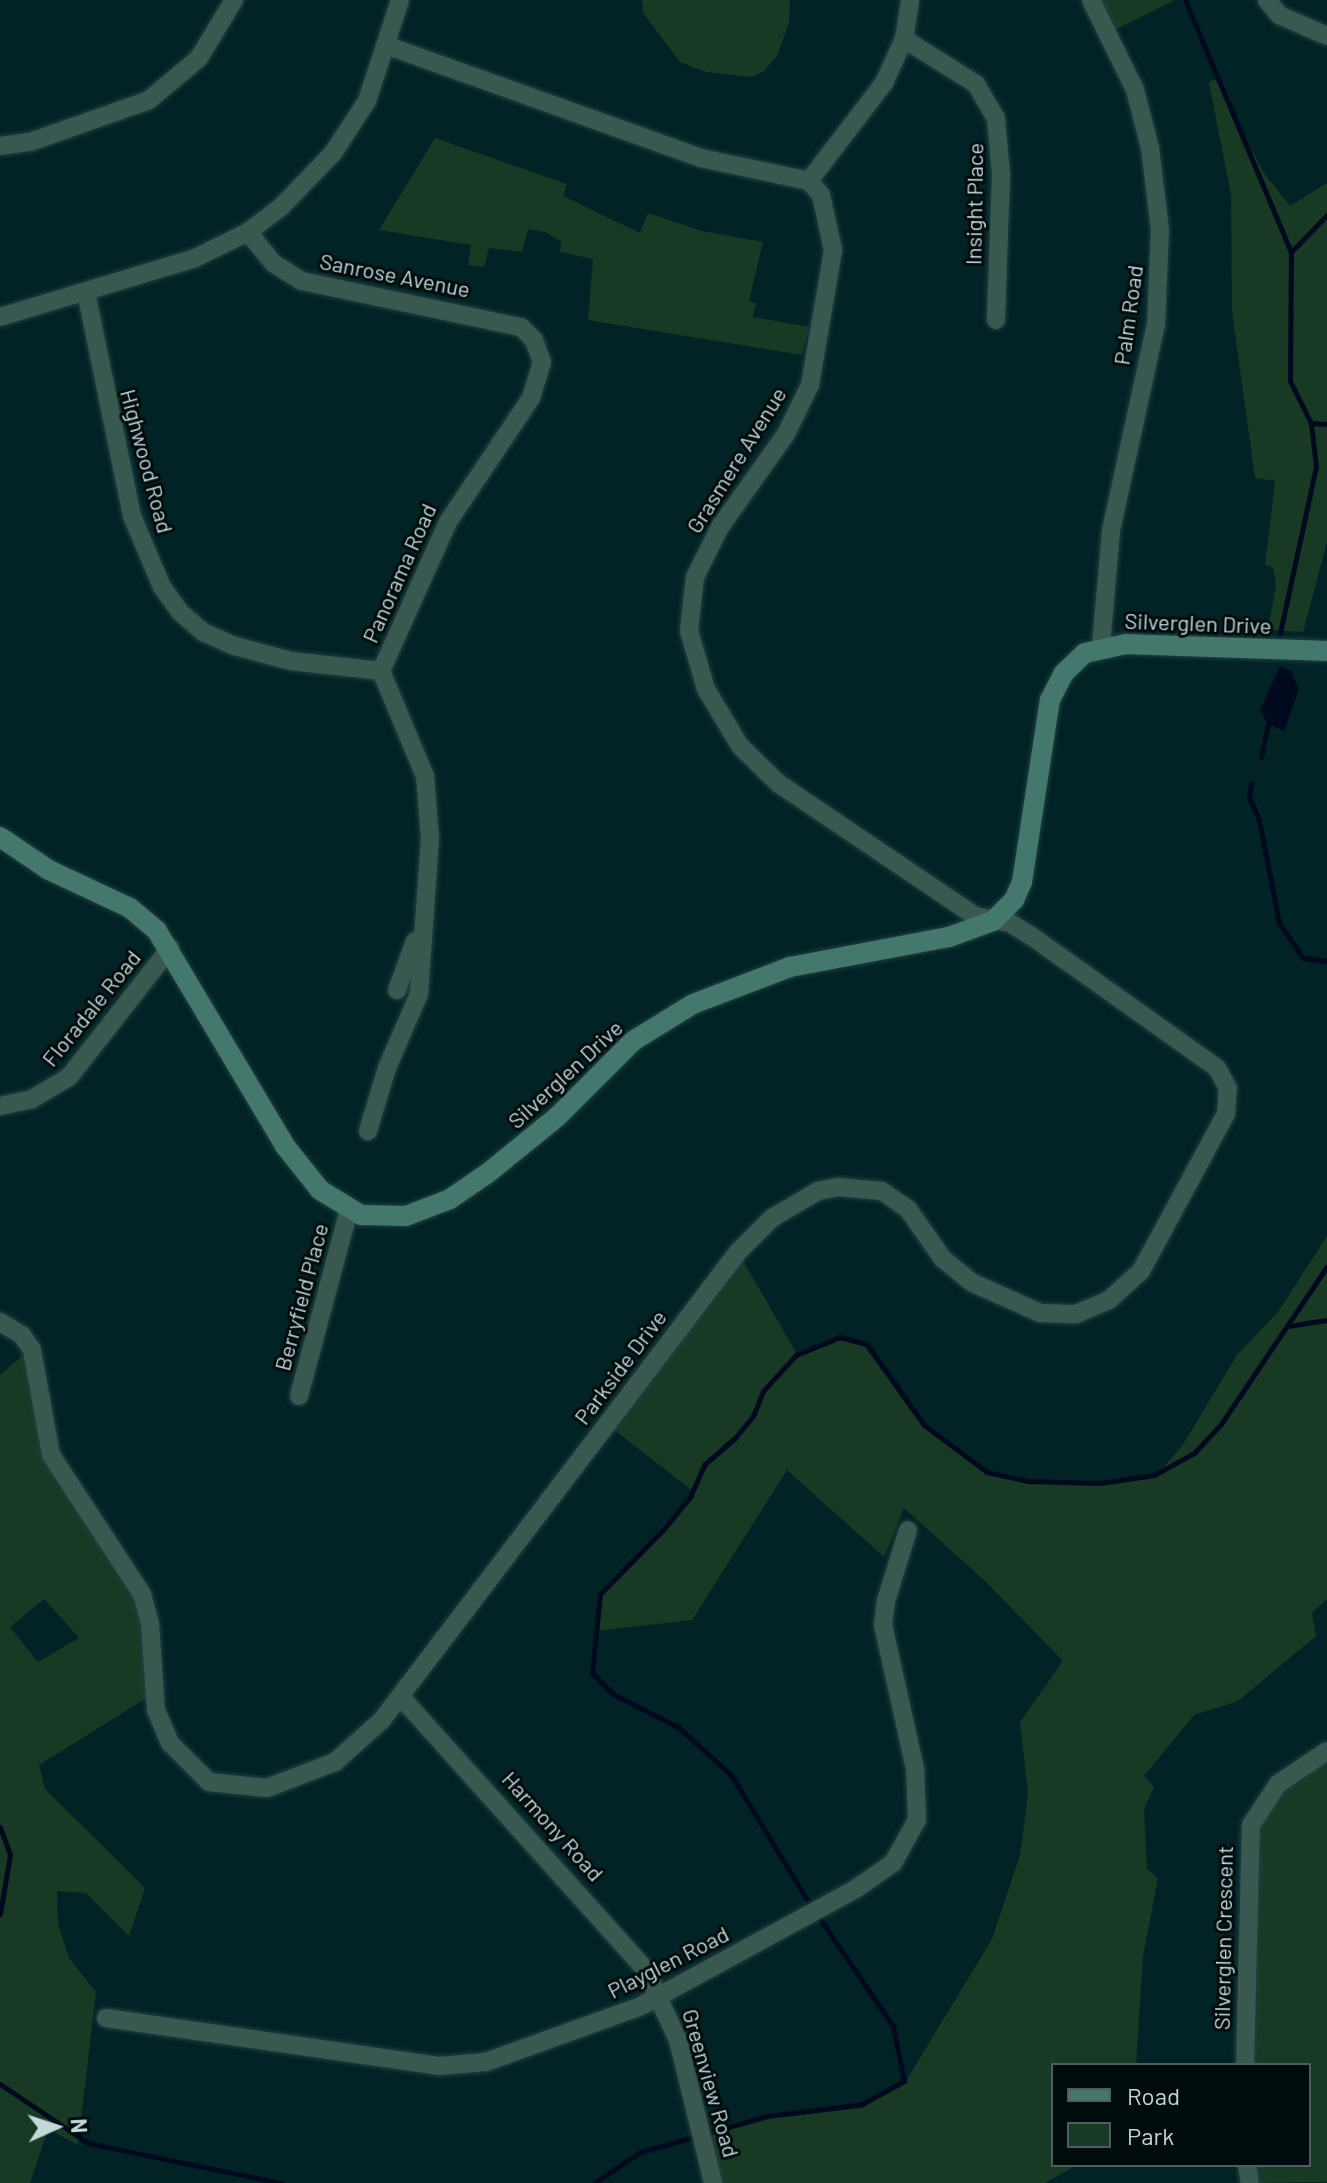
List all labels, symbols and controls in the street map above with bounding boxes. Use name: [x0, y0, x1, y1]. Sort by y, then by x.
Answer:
street label: Insight Place: [960, 143, 988, 265]
street label: Sanrose Avenue: [318, 248, 472, 302]
street label: Palm Road: [1108, 263, 1148, 367]
street label: Grasmere Avenue: [681, 382, 791, 538]
street label: Highwood Road: [115, 386, 179, 536]
street label: Panorama Road: [357, 499, 441, 647]
street label: Silverglen Drive: [1124, 607, 1272, 639]
street label: Floradale Road: [36, 945, 146, 1071]
street label: Silverglen Drive: [502, 1014, 628, 1134]
street label: Berryfield Place: [269, 1220, 333, 1374]
street label: Parkside Drive: [568, 1305, 672, 1429]
street label: Harmony Road: [497, 1766, 609, 1886]
street label: Silverglen Crescent: [1208, 1846, 1238, 2030]
street label: Playglen Road: [603, 1920, 733, 2004]
street label: Greenview Road: [677, 2006, 745, 2160]
legend: [1051, 2063, 1311, 2167]
text: Road: [1127, 2081, 1180, 2110]
north arrow: [16, 2087, 96, 2167]
text: N: [67, 2118, 93, 2134]
text: Park: [1127, 2121, 1174, 2150]

